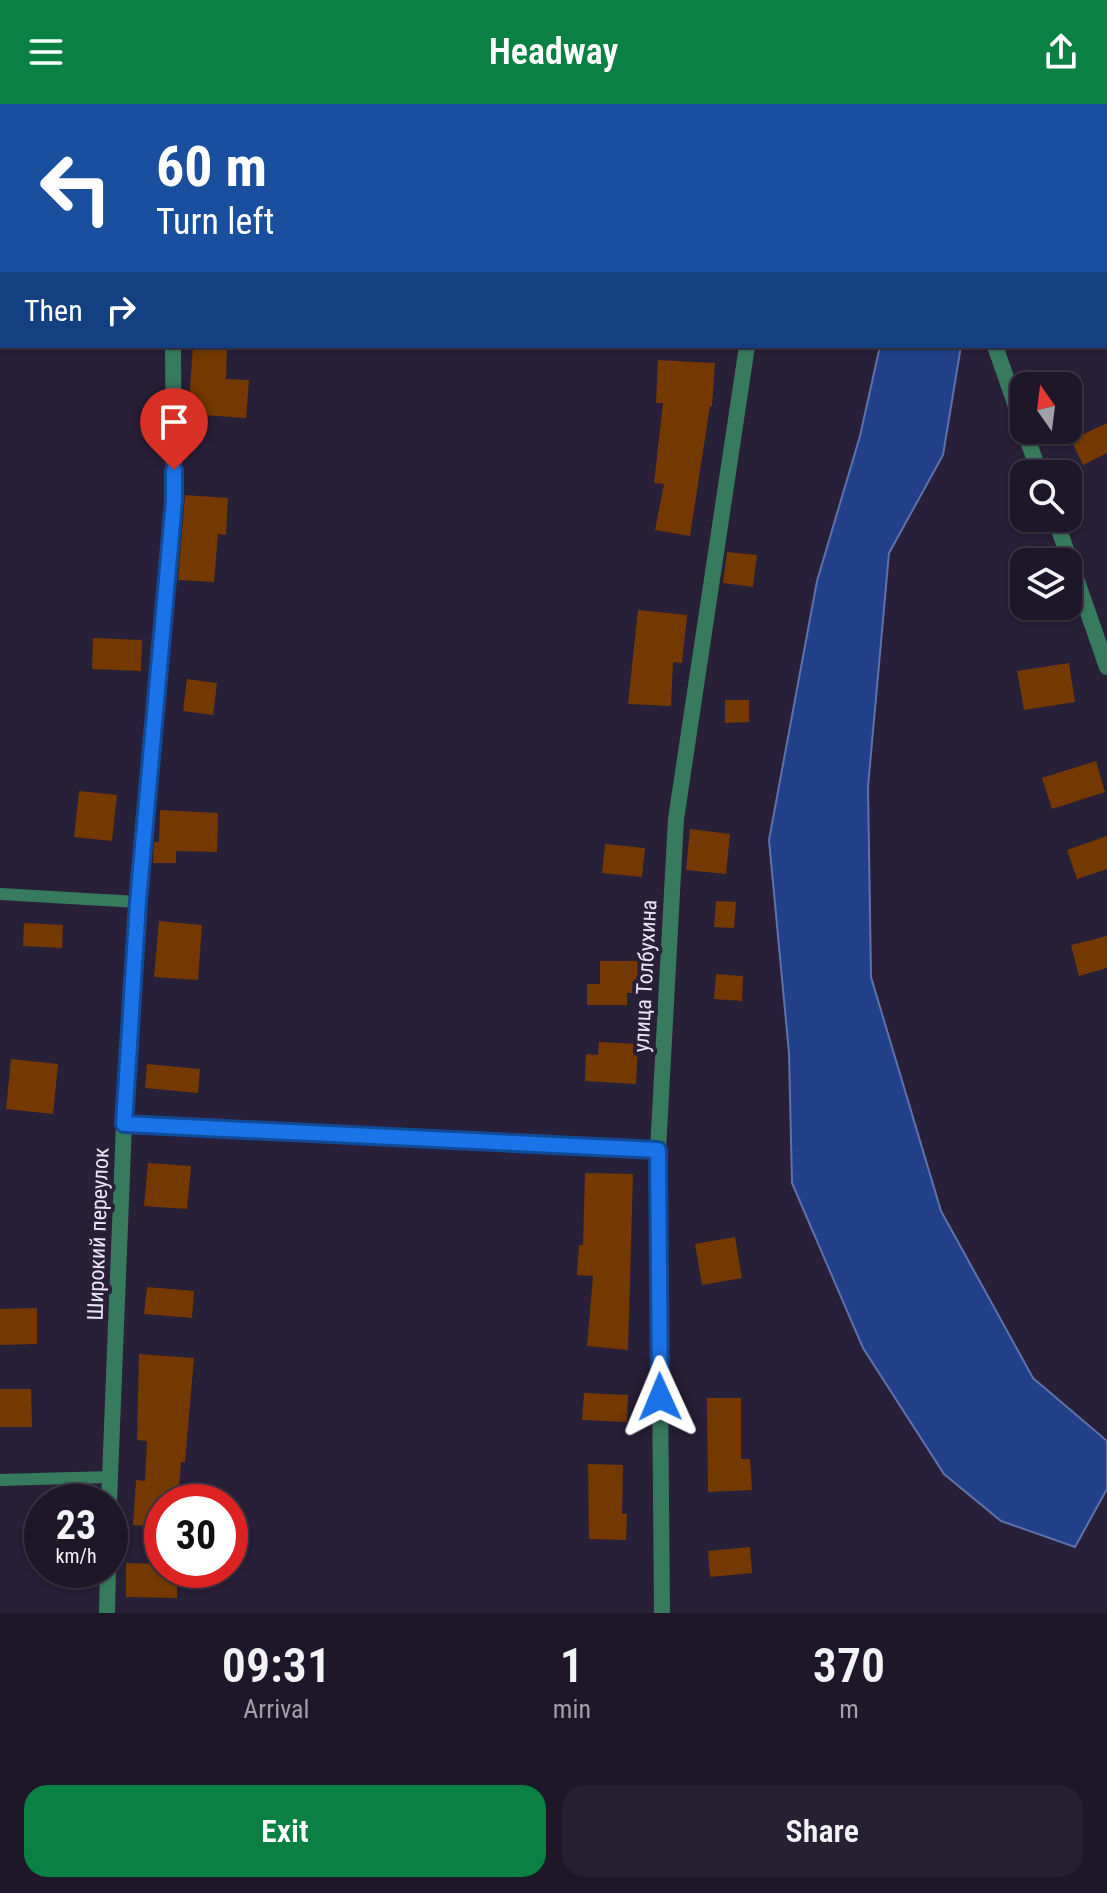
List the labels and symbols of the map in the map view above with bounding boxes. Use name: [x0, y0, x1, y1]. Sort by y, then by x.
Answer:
north arrow: [1010, 372, 1082, 444]
pin: [140, 388, 208, 470]
street label: улица Толбухина: [629, 899, 661, 1053]
street label: Широкий переулок: [82, 1147, 114, 1321]
position arrow: [618, 1355, 702, 1439]
speed limit sign: 30: [144, 1484, 248, 1588]

